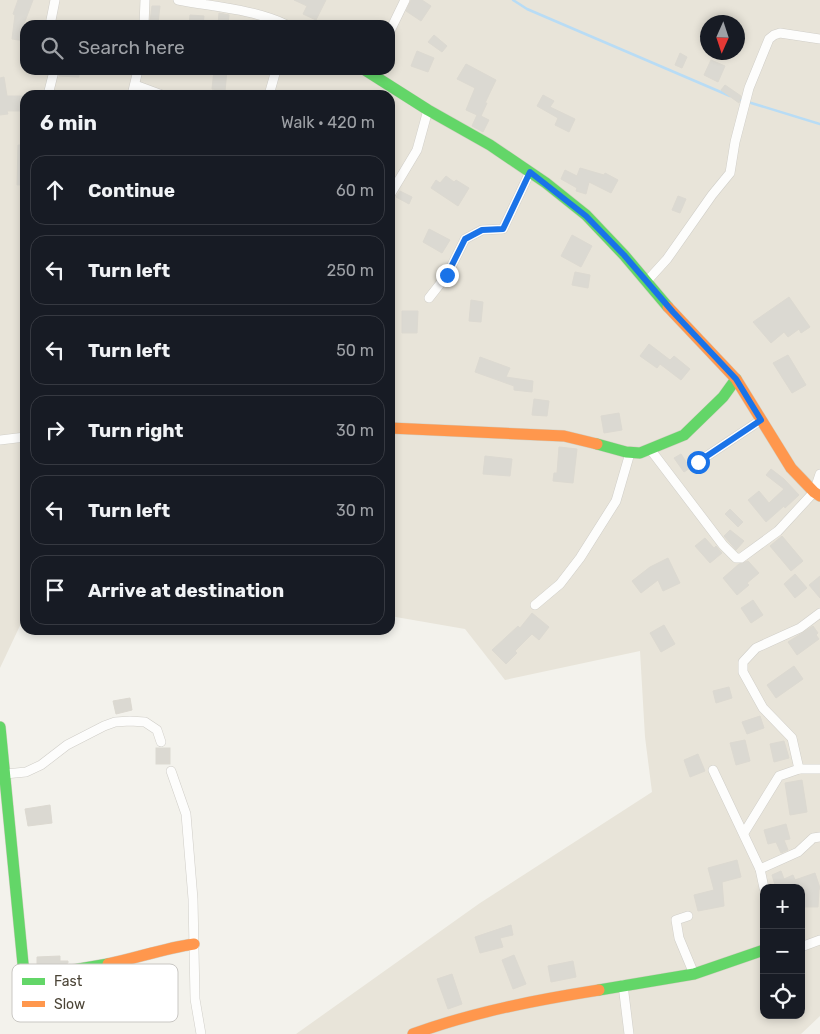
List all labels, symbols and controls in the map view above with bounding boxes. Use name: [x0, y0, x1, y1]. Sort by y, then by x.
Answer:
north arrow: [700, 15, 745, 60]
search box: [20, 20, 395, 75]
icon: search: [38, 34, 66, 62]
text: Search here: [78, 36, 185, 59]
text: 6 min: [40, 110, 97, 135]
text: Walk · 420 m: [281, 113, 375, 132]
icon: ahead: [41, 176, 69, 204]
text: Continue: [88, 179, 175, 202]
text: 60 m: [336, 181, 374, 200]
icon: left: [41, 256, 69, 284]
text: Turn left: [88, 259, 170, 282]
text: 250 m: [327, 261, 374, 280]
route end: [436, 264, 459, 287]
icon: left: [41, 336, 69, 364]
text: Turn left: [88, 339, 170, 362]
text: 50 m: [336, 341, 374, 360]
icon: right: [41, 416, 69, 444]
text: Turn right: [88, 419, 183, 442]
text: 30 m: [336, 421, 374, 440]
route start: [687, 451, 710, 474]
icon: left: [41, 496, 69, 524]
text: Turn left: [88, 499, 170, 522]
text: 30 m: [336, 501, 374, 520]
icon: arrive: [41, 576, 69, 604]
text: Arrive at destination: [88, 579, 284, 602]
map controls: [760, 884, 805, 1019]
button: +: [760, 884, 805, 929]
button: −: [760, 929, 805, 974]
legend: [12, 964, 178, 1022]
text: Fast: [54, 973, 83, 990]
button: locate: [760, 974, 805, 1019]
text: Slow: [54, 996, 85, 1013]

